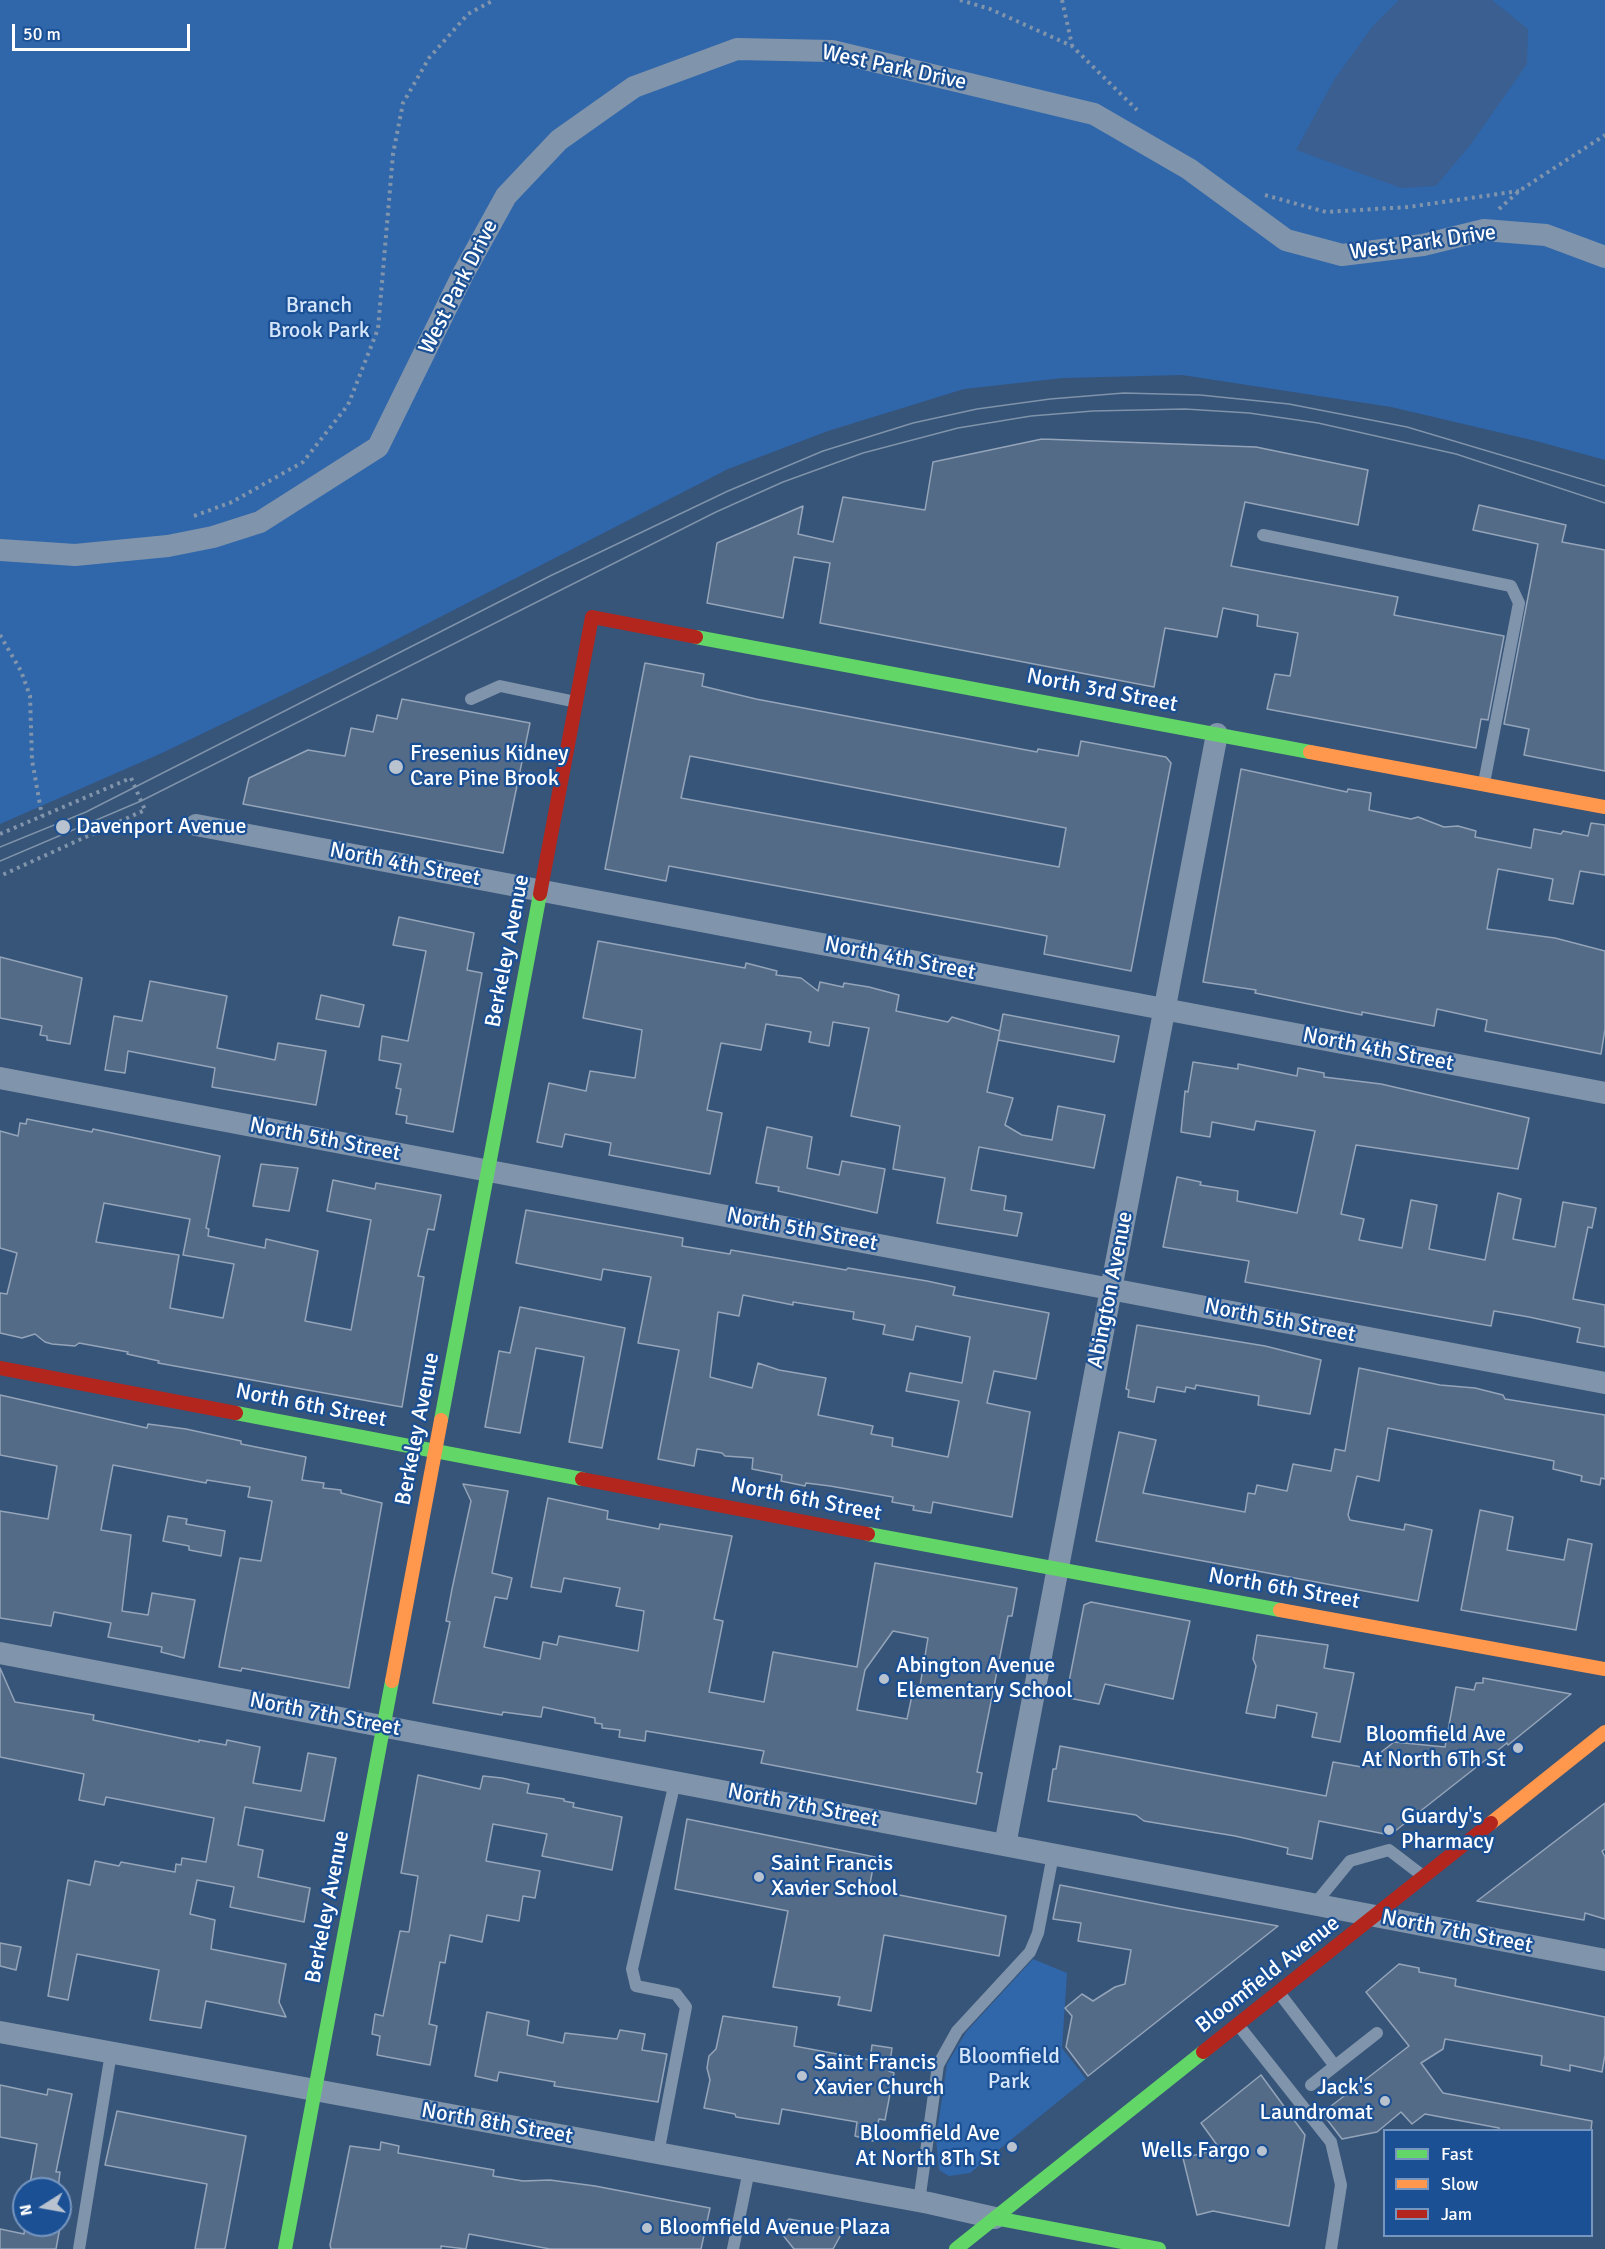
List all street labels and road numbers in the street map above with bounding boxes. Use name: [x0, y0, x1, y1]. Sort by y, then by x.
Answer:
street label: West Park Drive: [819, 40, 969, 96]
street label: West Park Drive: [414, 215, 504, 359]
street label: West Park Drive: [1348, 220, 1498, 266]
street label: North 3rd Street: [1024, 663, 1180, 719]
street label: North 4th Street: [327, 837, 483, 893]
street label: Berkeley Avenue: [480, 872, 536, 1030]
street label: North 4th Street: [822, 931, 978, 987]
street label: North 4th Street: [1300, 1022, 1456, 1078]
street label: North 5th Street: [247, 1112, 403, 1168]
street label: North 5th Street: [724, 1202, 880, 1258]
street label: Abington Avenue: [1083, 1209, 1139, 1371]
street label: North 5th Street: [1202, 1293, 1358, 1349]
street label: Berkeley Avenue: [390, 1350, 446, 1508]
street label: North 6th Street: [233, 1378, 389, 1434]
street label: North 6th Street: [728, 1472, 884, 1528]
street label: North 6th Street: [1206, 1563, 1362, 1615]
street label: North 7th Street: [247, 1687, 403, 1743]
street label: North 7th Street: [725, 1778, 881, 1834]
street label: Berkeley Avenue: [300, 1828, 356, 1986]
street label: North 7th Street: [1379, 1904, 1535, 1960]
street label: Bloomfield Avenue: [1191, 1911, 1345, 2039]
street label: North 8th Street: [419, 2098, 575, 2150]

